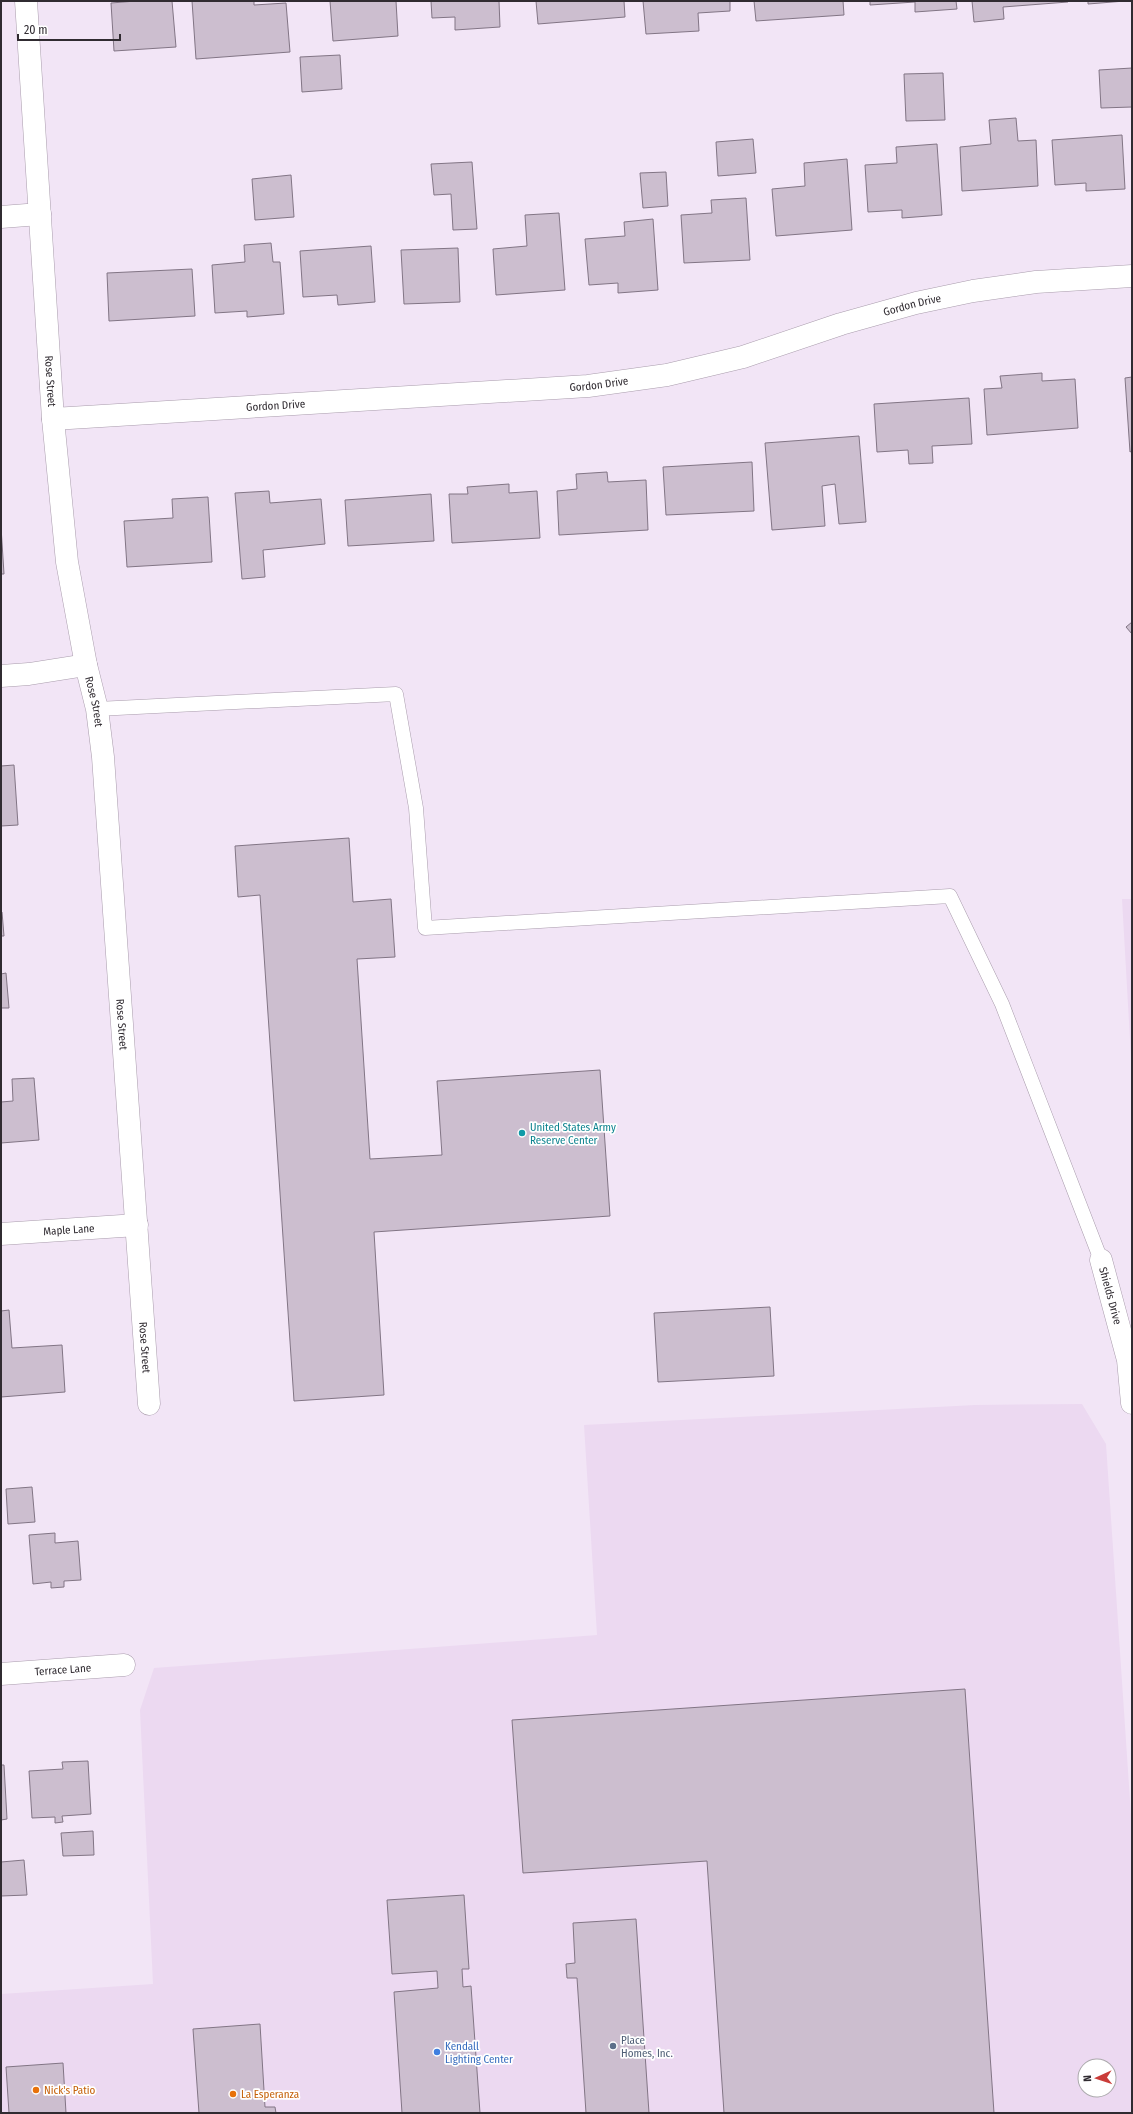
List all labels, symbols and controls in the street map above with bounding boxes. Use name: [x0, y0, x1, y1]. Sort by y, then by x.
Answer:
scale bar: [18, 16, 120, 42]
text: 20 m: [24, 23, 48, 37]
street label: Gordon Drive: [882, 292, 942, 319]
street label: Rose Street: [42, 355, 58, 408]
street label: Gordon Drive: [569, 374, 629, 394]
street label: Gordon Drive: [246, 397, 305, 414]
street label: Rose Street: [82, 675, 105, 728]
street label: Rose Street: [113, 998, 130, 1051]
place label: United States Army Reserve Center: [530, 1121, 616, 1147]
marker: United States Army Reserve Center: [517, 1128, 527, 1138]
street label: Maple Lane: [43, 1222, 95, 1238]
street label: Shields Drive: [1096, 1266, 1124, 1326]
street label: Rose Street: [136, 1321, 153, 1374]
street label: Terrace Lane: [34, 1661, 92, 1679]
place label: Place Homes, Inc.: [621, 2034, 673, 2060]
place label: Kendall Lighting Center: [445, 2040, 513, 2066]
marker: Place Homes, Inc.: [608, 2041, 618, 2051]
marker: Kendall Lighting Center: [432, 2047, 442, 2057]
north arrow: [1077, 2058, 1117, 2098]
text: N: [1081, 2075, 1094, 2082]
place label: Nick's Patio: [44, 2084, 96, 2097]
marker: Nick's Patio: [31, 2085, 41, 2095]
place label: La Esperanza: [241, 2088, 299, 2101]
marker: La Esperanza: [228, 2089, 238, 2099]

